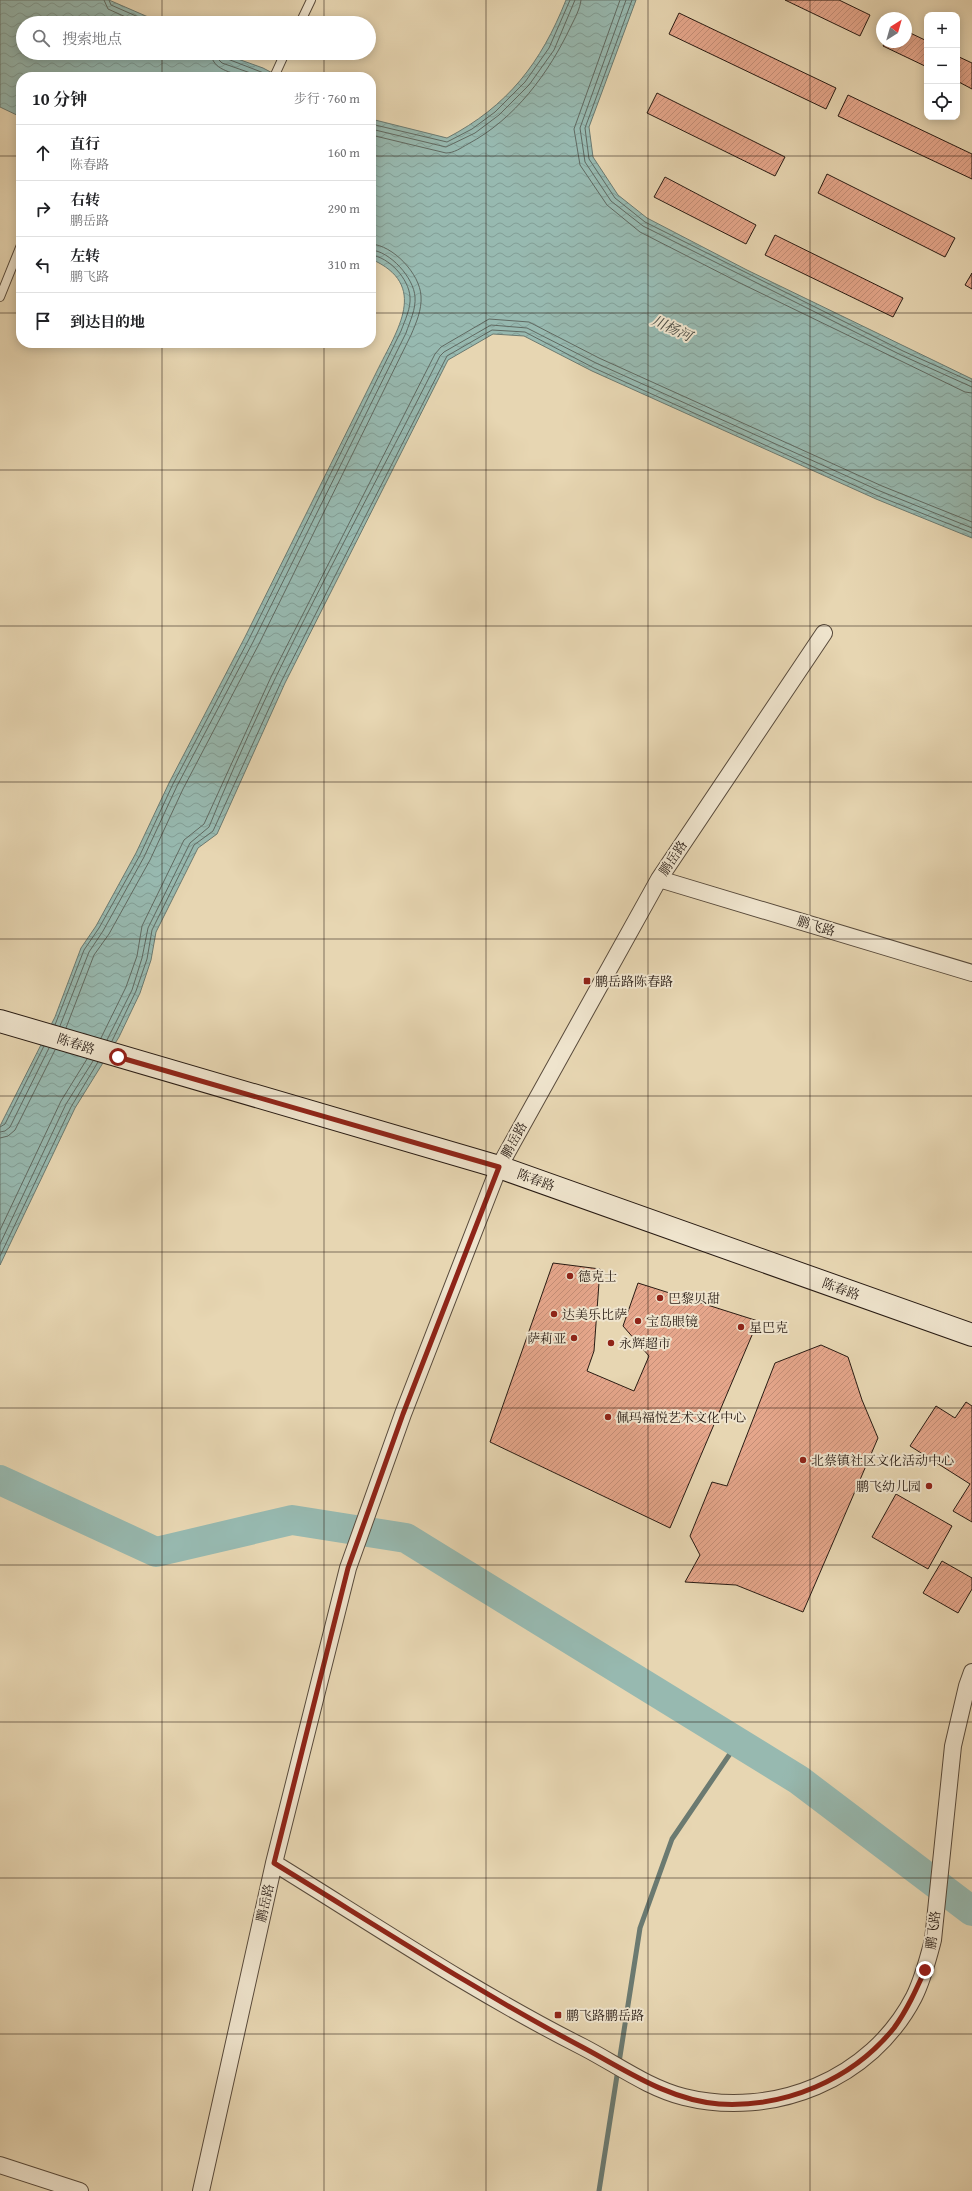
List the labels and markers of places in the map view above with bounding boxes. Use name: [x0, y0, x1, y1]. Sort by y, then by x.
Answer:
place label: 鹏岳路陈春路: [595, 972, 673, 991]
marker: 鹏岳路陈春路: [582, 976, 592, 986]
place label: 德克士: [578, 1267, 617, 1286]
marker: 德克士: [565, 1271, 575, 1281]
place label: 巴黎贝甜: [668, 1289, 720, 1308]
marker: 巴黎贝甜: [655, 1293, 665, 1303]
place label: 达美乐比萨: [562, 1305, 627, 1324]
marker: 达美乐比萨: [549, 1309, 559, 1319]
place label: 宝岛眼镜: [646, 1312, 698, 1331]
marker: 宝岛眼镜: [633, 1316, 643, 1326]
place label: 星巴克: [749, 1318, 788, 1337]
marker: 星巴克: [736, 1322, 746, 1332]
place label: 萨莉亚: [527, 1329, 566, 1348]
marker: 萨莉亚: [569, 1333, 579, 1343]
place label: 永辉超市: [619, 1334, 671, 1353]
marker: 永辉超市: [606, 1338, 616, 1348]
place label: 佩玛福悦艺术文化中心: [616, 1408, 746, 1427]
marker: 佩玛福悦艺术文化中心: [603, 1412, 613, 1422]
place label: 北蔡镇社区文化活动中心: [811, 1451, 954, 1470]
marker: 北蔡镇社区文化活动中心: [798, 1455, 808, 1465]
place label: 鹏飞幼儿园: [856, 1477, 921, 1496]
marker: 鹏飞幼儿园: [924, 1481, 934, 1491]
place label: 鹏飞路鹏岳路: [566, 2006, 644, 2025]
marker: 鹏飞路鹏岳路: [553, 2010, 563, 2020]

